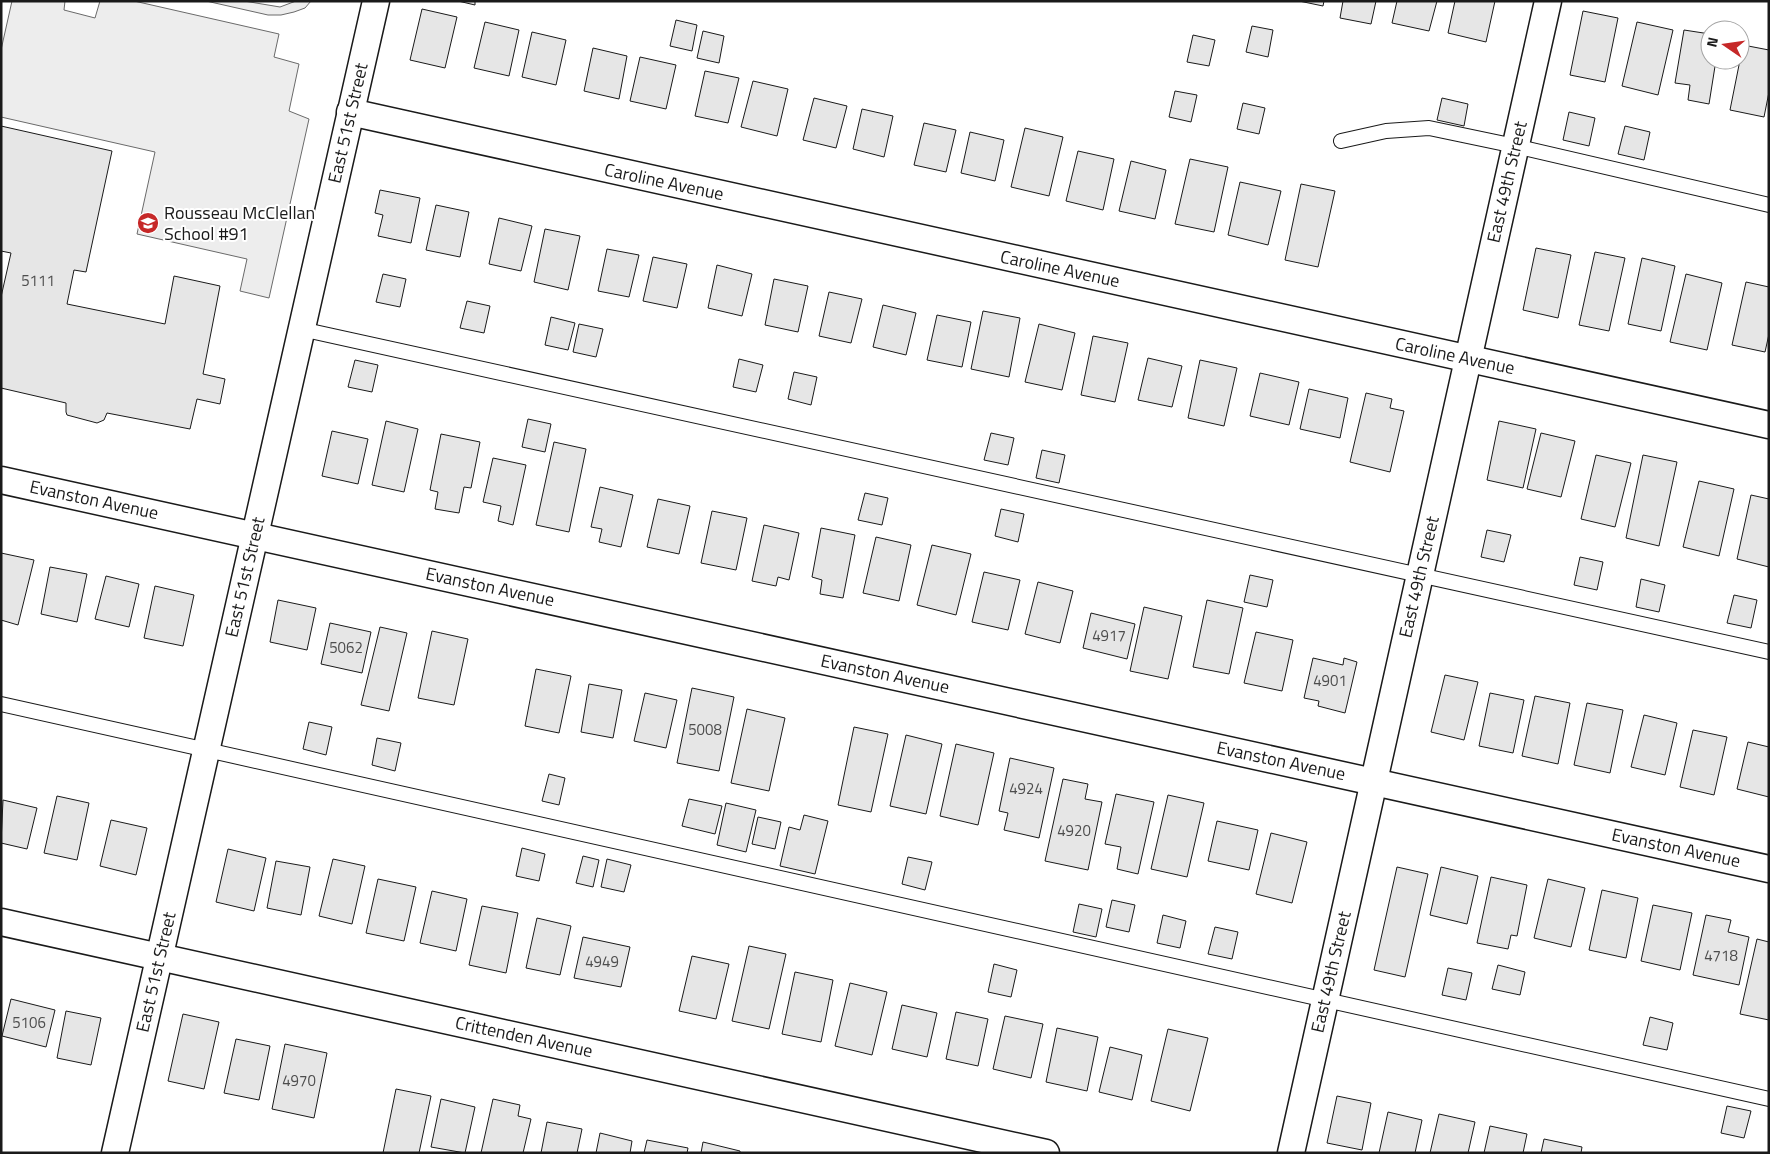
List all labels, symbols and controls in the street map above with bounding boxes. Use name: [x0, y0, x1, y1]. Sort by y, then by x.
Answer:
north arrow: [1700, 20, 1750, 70]
text: N: [1701, 35, 1723, 49]
street label: East 51st Street: [321, 59, 375, 186]
street label: East 49th Street: [1479, 118, 1534, 245]
street label: Caroline Avenue: [602, 156, 726, 207]
place label: Rousseau McClellan School #91: [164, 199, 315, 247]
school or university icon: Rousseau McClellan School #91: [136, 211, 160, 235]
street label: Caroline Avenue: [998, 243, 1122, 294]
house number: 5111: [21, 269, 55, 292]
street label: Caroline Avenue: [1393, 330, 1517, 381]
street label: Evanston Avenue: [27, 473, 161, 526]
street label: East 51st Street: [218, 513, 272, 640]
street label: East 49th Street: [1391, 513, 1446, 640]
street label: Evanston Avenue: [423, 560, 557, 613]
house number: 4917: [1092, 624, 1126, 647]
house number: 5062: [329, 636, 363, 659]
street label: Evanston Avenue: [818, 647, 952, 700]
house number: 4901: [1313, 669, 1347, 692]
house number: 5008: [688, 718, 722, 741]
street label: Evanston Avenue: [1214, 734, 1348, 787]
house number: 4924: [1009, 777, 1043, 800]
house number: 4920: [1057, 819, 1091, 842]
street label: Evanston Avenue: [1609, 821, 1743, 874]
street label: East 51st Street: [129, 908, 183, 1035]
street label: East 49th Street: [1303, 908, 1358, 1035]
house number: 4718: [1704, 944, 1738, 967]
house number: 4949: [585, 950, 619, 973]
street label: Crittenden Avenue: [453, 1009, 595, 1064]
house number: 5106: [12, 1011, 46, 1034]
house number: 4970: [282, 1069, 316, 1092]

